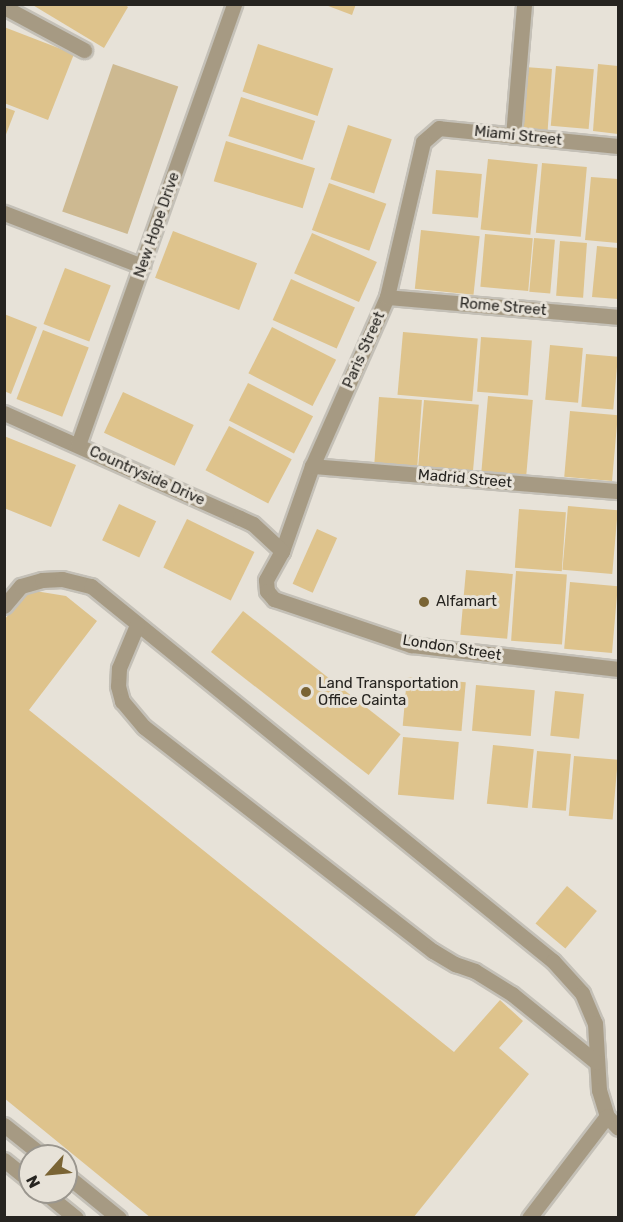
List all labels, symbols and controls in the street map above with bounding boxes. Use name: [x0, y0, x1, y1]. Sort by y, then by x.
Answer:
street label: Miami Street: [473, 122, 563, 150]
street label: New Hope Drive: [130, 170, 184, 280]
street label: Rome Street: [459, 294, 547, 320]
street label: Paris Street: [339, 309, 389, 391]
street label: Countryside Drive: [86, 442, 208, 510]
street label: Madrid Street: [417, 466, 513, 492]
place label: Alfamart: [436, 593, 497, 611]
marker: Alfamart: [417, 595, 431, 609]
street label: London Street: [401, 631, 503, 665]
place label: Land Transportation Office Cainta: [318, 674, 459, 709]
marker: Land Transportation Office Cainta: [299, 685, 313, 699]
north arrow: [18, 1144, 78, 1204]
text: N: [22, 1172, 44, 1191]

